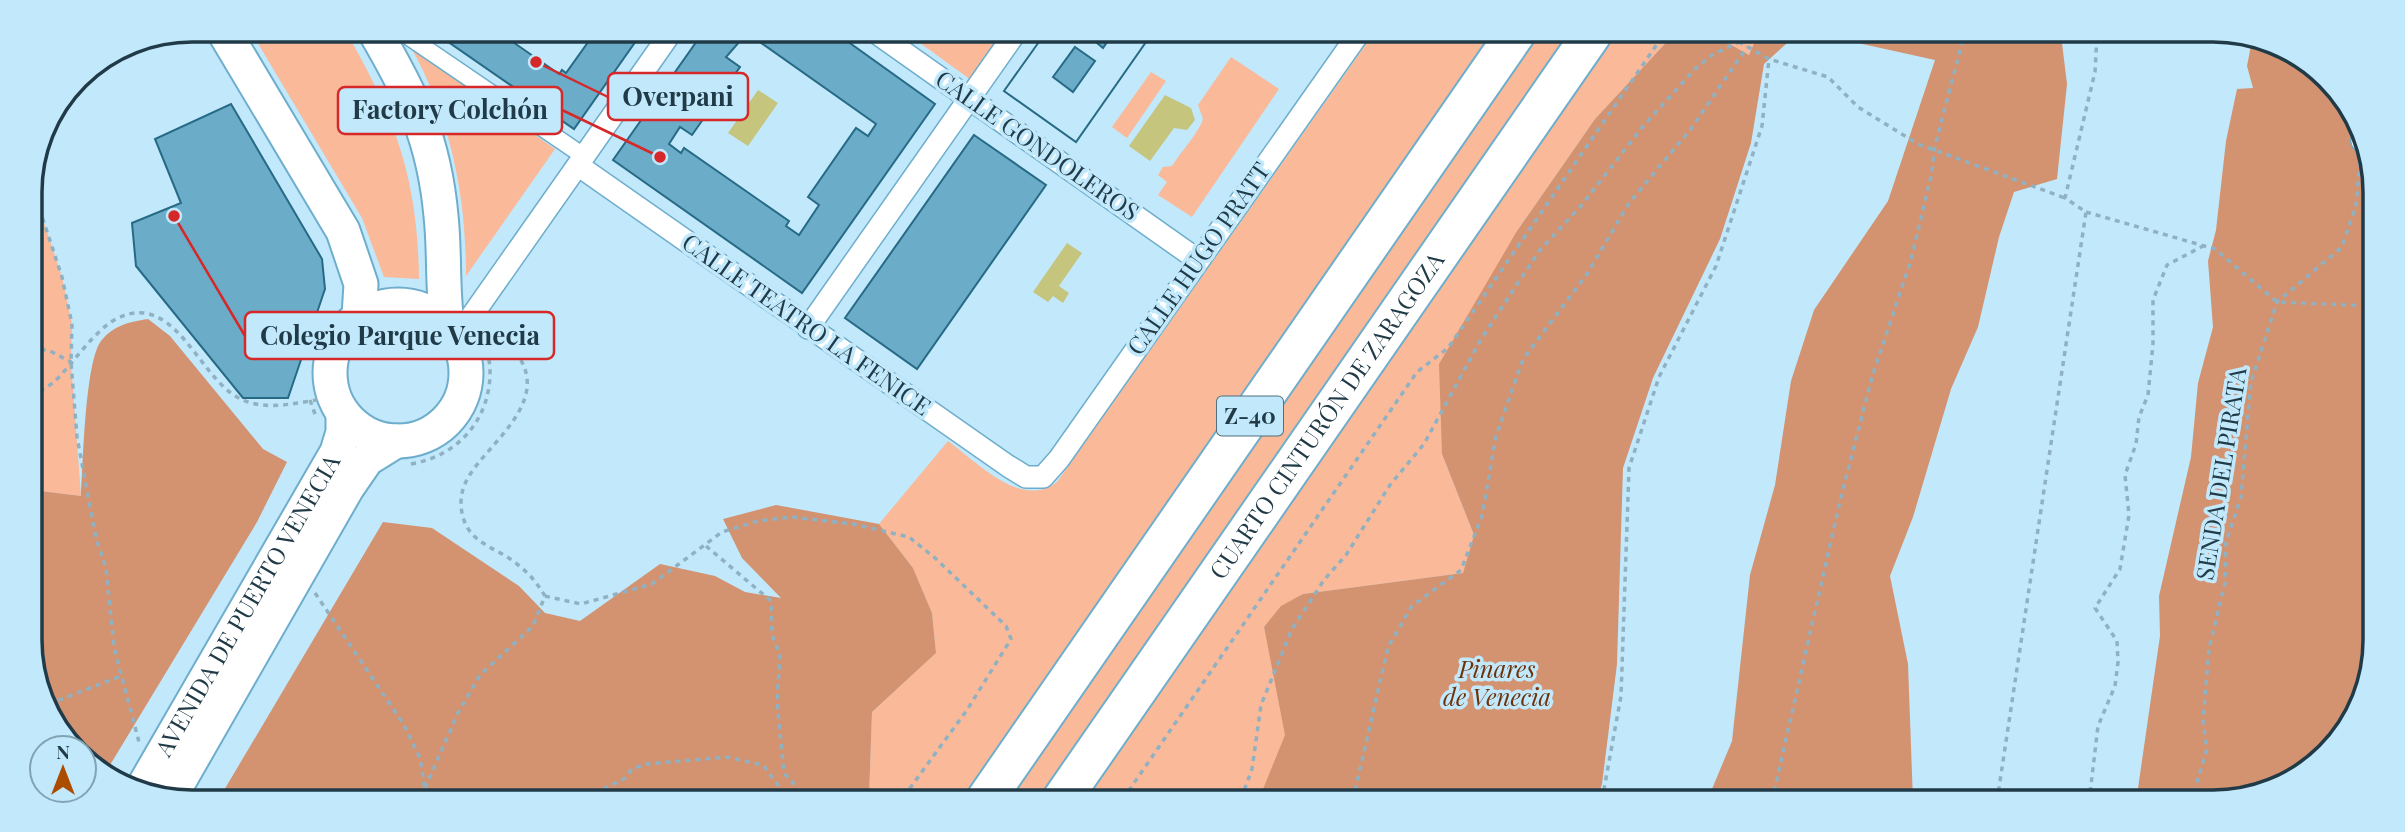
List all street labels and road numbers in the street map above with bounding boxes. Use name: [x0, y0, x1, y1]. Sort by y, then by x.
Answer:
street label: CALLE GONDOLEROS: [930, 62, 1146, 227]
street label: CALLE HUGO PRATT: [1119, 155, 1276, 361]
street label: CALLE TEATRO LA FENICE: [677, 225, 938, 422]
street label: CUARTO CINTURÓN DE ZARAGOZA: [1201, 244, 1451, 585]
street label: SENDA DEL PIRATA: [2187, 364, 2253, 582]
road number: Z-40: [1217, 396, 1283, 436]
street label: AVENIDA DE PUERTO VENECIA: [146, 447, 347, 762]

